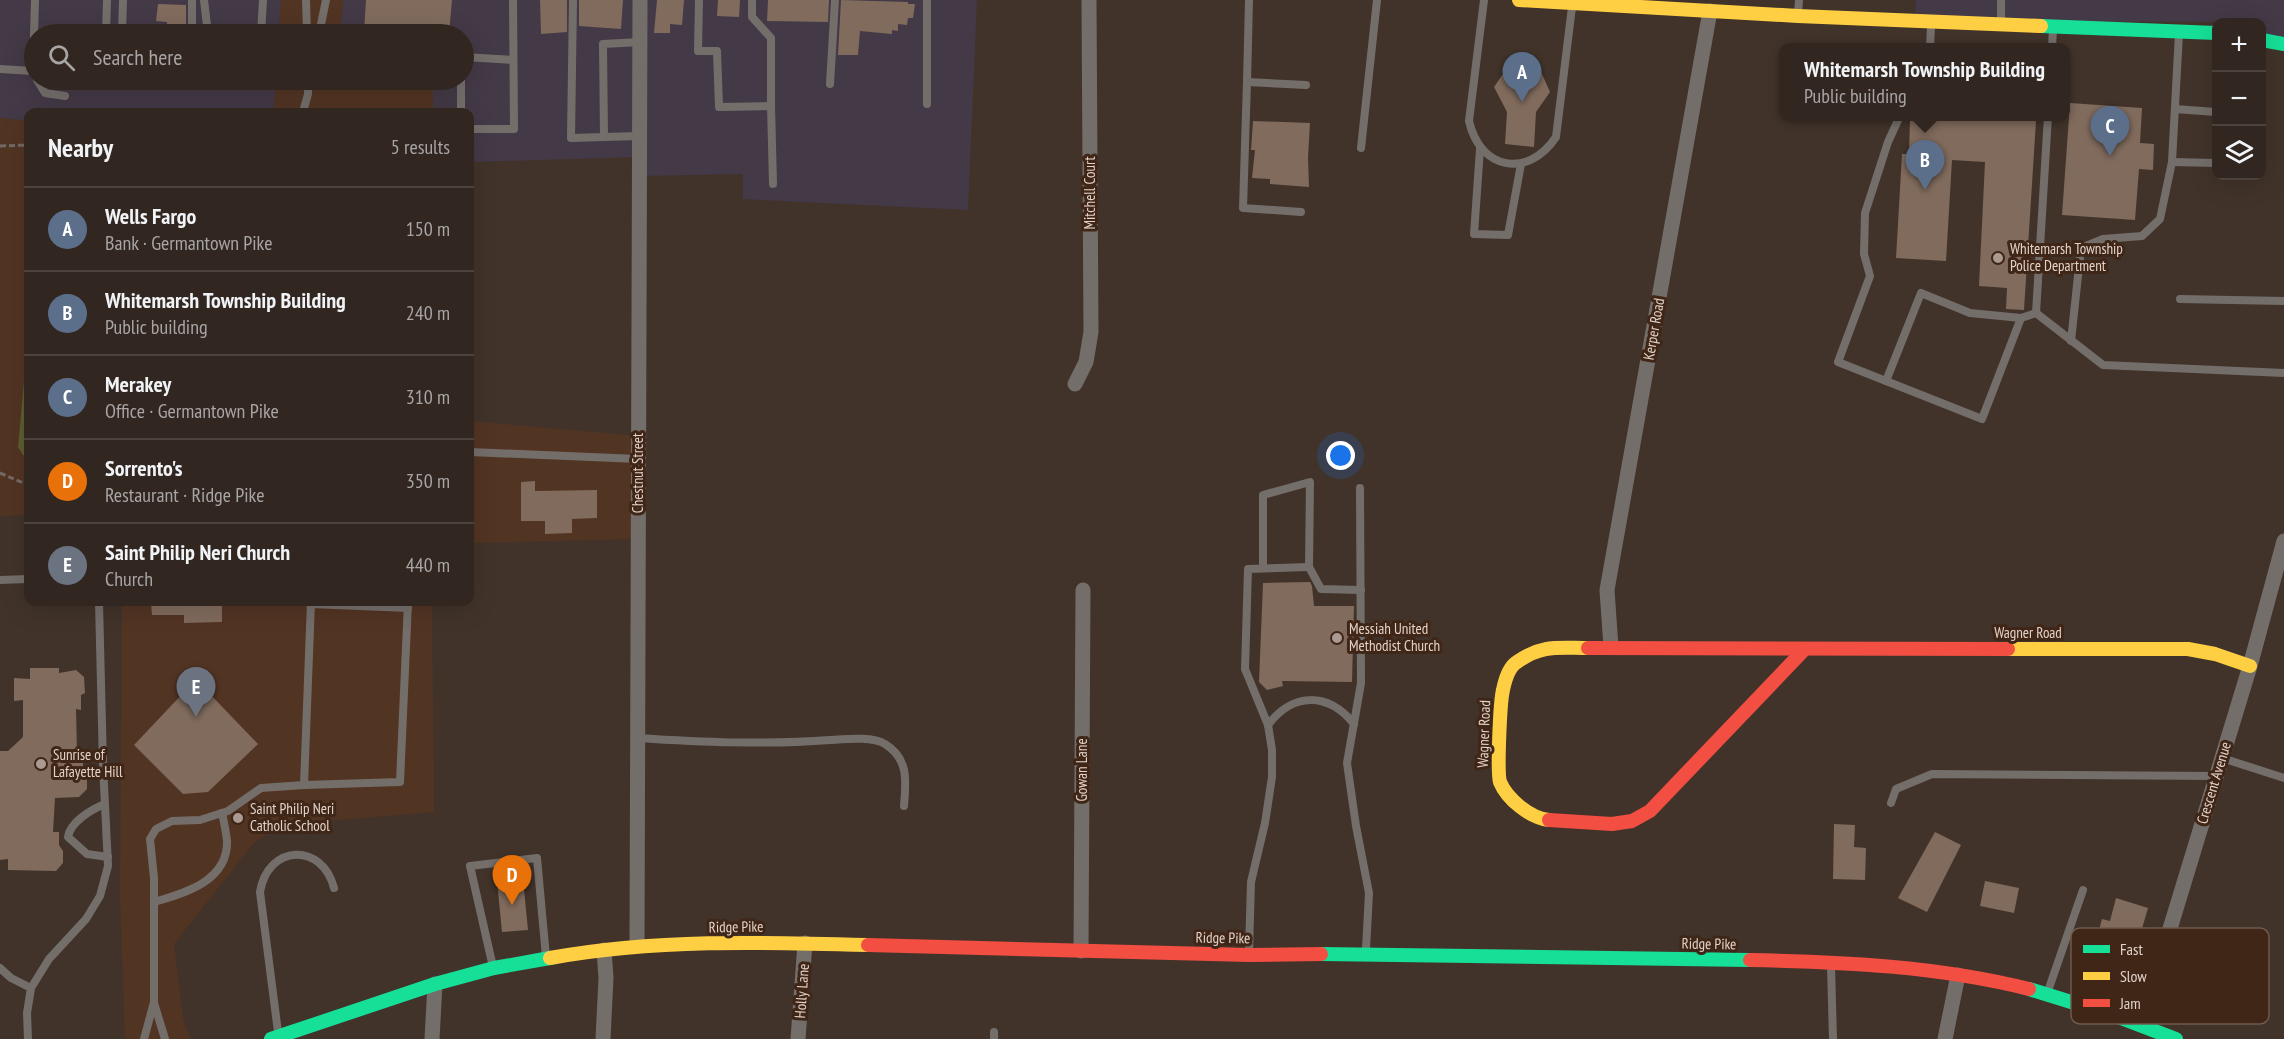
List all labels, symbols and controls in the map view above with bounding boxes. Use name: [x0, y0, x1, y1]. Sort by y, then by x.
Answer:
map controls: [2212, 18, 2266, 180]
button: +: [2212, 18, 2266, 72]
search box: [24, 24, 474, 90]
icon: search: [45, 41, 78, 74]
text: Search here: [93, 43, 182, 71]
popup: [1779, 43, 2070, 121]
pin: A: [1502, 52, 1541, 102]
text: Whitemarsh Township Building: [1804, 55, 2045, 83]
button: −: [2212, 72, 2266, 126]
text: Public building: [1804, 83, 1907, 109]
pin: C: [2090, 106, 2130, 156]
button: layers: [2212, 126, 2266, 180]
text: Nearby: [48, 131, 113, 164]
text: 5 results: [391, 134, 450, 160]
pin: B: [1906, 140, 1944, 190]
street label: Mitchell Court: [1080, 156, 1099, 230]
text: Wells Fargo: [105, 202, 196, 230]
text: A: [62, 216, 73, 242]
text: 150 m: [406, 216, 450, 242]
text: Bank · Germantown Pike: [105, 230, 272, 256]
place label: Whitemarsh Township Police Department: [2010, 239, 2123, 275]
marker: Whitemarsh Township Police Department: [1991, 251, 2005, 265]
text: Whitemarsh Township Building: [105, 286, 346, 314]
street label: Kerper Road: [1639, 296, 1668, 361]
text: B: [63, 300, 72, 326]
text: 240 m: [406, 300, 450, 326]
text: Public building: [105, 314, 208, 340]
text: Merakey: [105, 370, 171, 398]
text: C: [63, 384, 72, 410]
text: 310 m: [406, 384, 450, 410]
text: Office · Germantown Pike: [105, 398, 279, 424]
street label: Chestnut Street: [628, 433, 647, 513]
your location: [1326, 441, 1355, 470]
text: Sorrento's: [105, 454, 183, 482]
text: D: [62, 468, 73, 494]
text: 350 m: [406, 468, 450, 494]
text: Restaurant · Ridge Pike: [105, 482, 264, 508]
text: Saint Philip Neri Church: [105, 538, 290, 566]
text: E: [63, 552, 72, 578]
text: 440 m: [406, 552, 450, 578]
text: Church: [105, 566, 153, 592]
place label: Messiah United Methodist Church: [1349, 619, 1440, 655]
street label: Wagner Road: [1994, 623, 2062, 642]
marker: Messiah United Methodist Church: [1330, 631, 1344, 645]
pin: E: [176, 668, 216, 717]
street label: Wagner Road: [1473, 700, 1494, 768]
street label: Gowan Lane: [1072, 738, 1091, 802]
street label: Crescent Avenue: [2192, 740, 2235, 826]
place label: Sunrise of Lafayette Hill: [53, 745, 123, 781]
marker: Sunrise of Lafayette Hill: [34, 757, 48, 771]
place label: Saint Philip Neri Catholic School: [250, 799, 334, 835]
marker: Saint Philip Neri Catholic School: [231, 811, 245, 825]
pin: D: [492, 856, 532, 905]
street label: Ridge Pike: [708, 917, 764, 936]
street label: Ridge Pike: [1195, 928, 1251, 947]
legend: [2071, 928, 2269, 1024]
street label: Ridge Pike: [1681, 934, 1737, 953]
text: Fast: [2120, 939, 2143, 959]
street label: Holly Lane: [790, 963, 813, 1019]
text: Slow: [2120, 966, 2147, 986]
text: Jam: [2119, 993, 2141, 1013]

